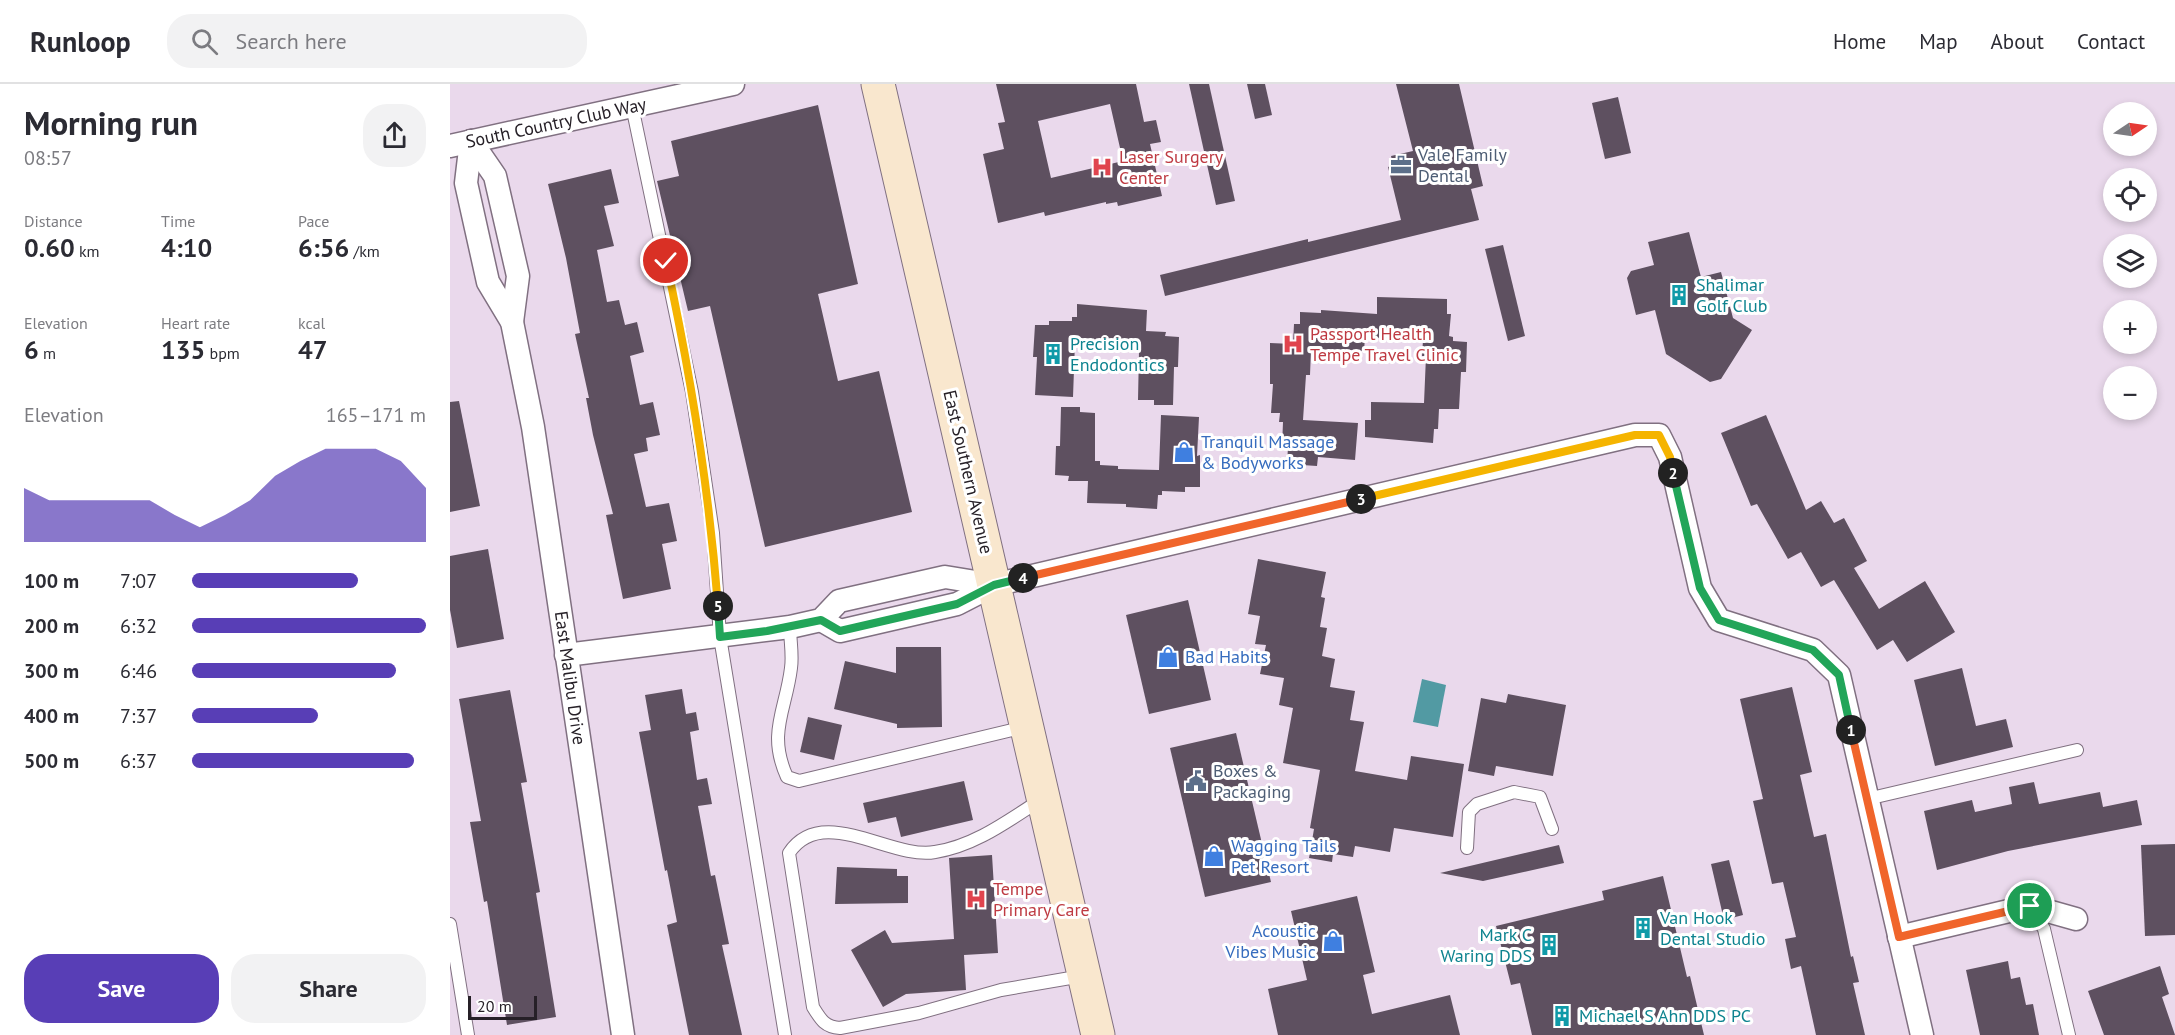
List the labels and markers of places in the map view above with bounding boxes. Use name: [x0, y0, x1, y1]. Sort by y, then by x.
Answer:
place label: Vale Family Dental: [1417, 143, 1507, 187]
place label: Laser Surgery Center: [1119, 145, 1224, 189]
office icon: Vale Family Dental: [1389, 153, 1413, 177]
hospital icon: Laser Surgery Center: [1090, 155, 1114, 179]
pin: [640, 235, 691, 286]
place label: Shalimar Golf Club: [1696, 273, 1767, 317]
building icon: Shalimar Golf Club: [1667, 283, 1691, 307]
place label: Passport Health Tempe Travel Clinic: [1310, 322, 1459, 366]
place label: Precision Endodontics: [1070, 332, 1165, 376]
hospital icon: Passport Health Tempe Travel Clinic: [1281, 332, 1305, 356]
building icon: Precision Endodontics: [1041, 342, 1065, 366]
place label: Tranquil Massage & Bodyworks: [1201, 430, 1334, 474]
shop icon: Tranquil Massage & Bodyworks: [1172, 440, 1196, 464]
pin: 2: [1658, 458, 1688, 488]
pin: 3: [1346, 484, 1376, 514]
pin: 4: [1008, 563, 1038, 593]
pin: 5: [703, 591, 733, 621]
shop icon: Bad Habits: [1156, 645, 1180, 669]
place label: Bad Habits: [1185, 645, 1268, 668]
pin: 1: [1836, 715, 1866, 745]
place label: Boxes & Packaging: [1213, 759, 1291, 803]
public building icon: Boxes & Packaging: [1184, 769, 1208, 793]
place label: Wagging Tails Pet Resort: [1231, 834, 1337, 878]
shop icon: Wagging Tails Pet Resort: [1202, 844, 1226, 868]
place label: Tempe Primary Care: [993, 877, 1090, 921]
pin: [2004, 880, 2055, 931]
hospital icon: Tempe Primary Care: [964, 887, 988, 911]
place label: Van Hook Dental Studio: [1659, 906, 1765, 950]
building icon: Van Hook Dental Studio: [1631, 916, 1655, 940]
place label: Acoustic Vibes Music: [1224, 919, 1316, 963]
place label: Mark C Waring DDS: [1441, 923, 1532, 967]
shop icon: Acoustic Vibes Music: [1321, 929, 1345, 953]
building icon: Mark C Waring DDS: [1537, 933, 1561, 957]
building icon: Michael S Ahn DDS PC: [1550, 1004, 1574, 1028]
place label: Michael S Ahn DDS PC: [1579, 1004, 1751, 1027]

